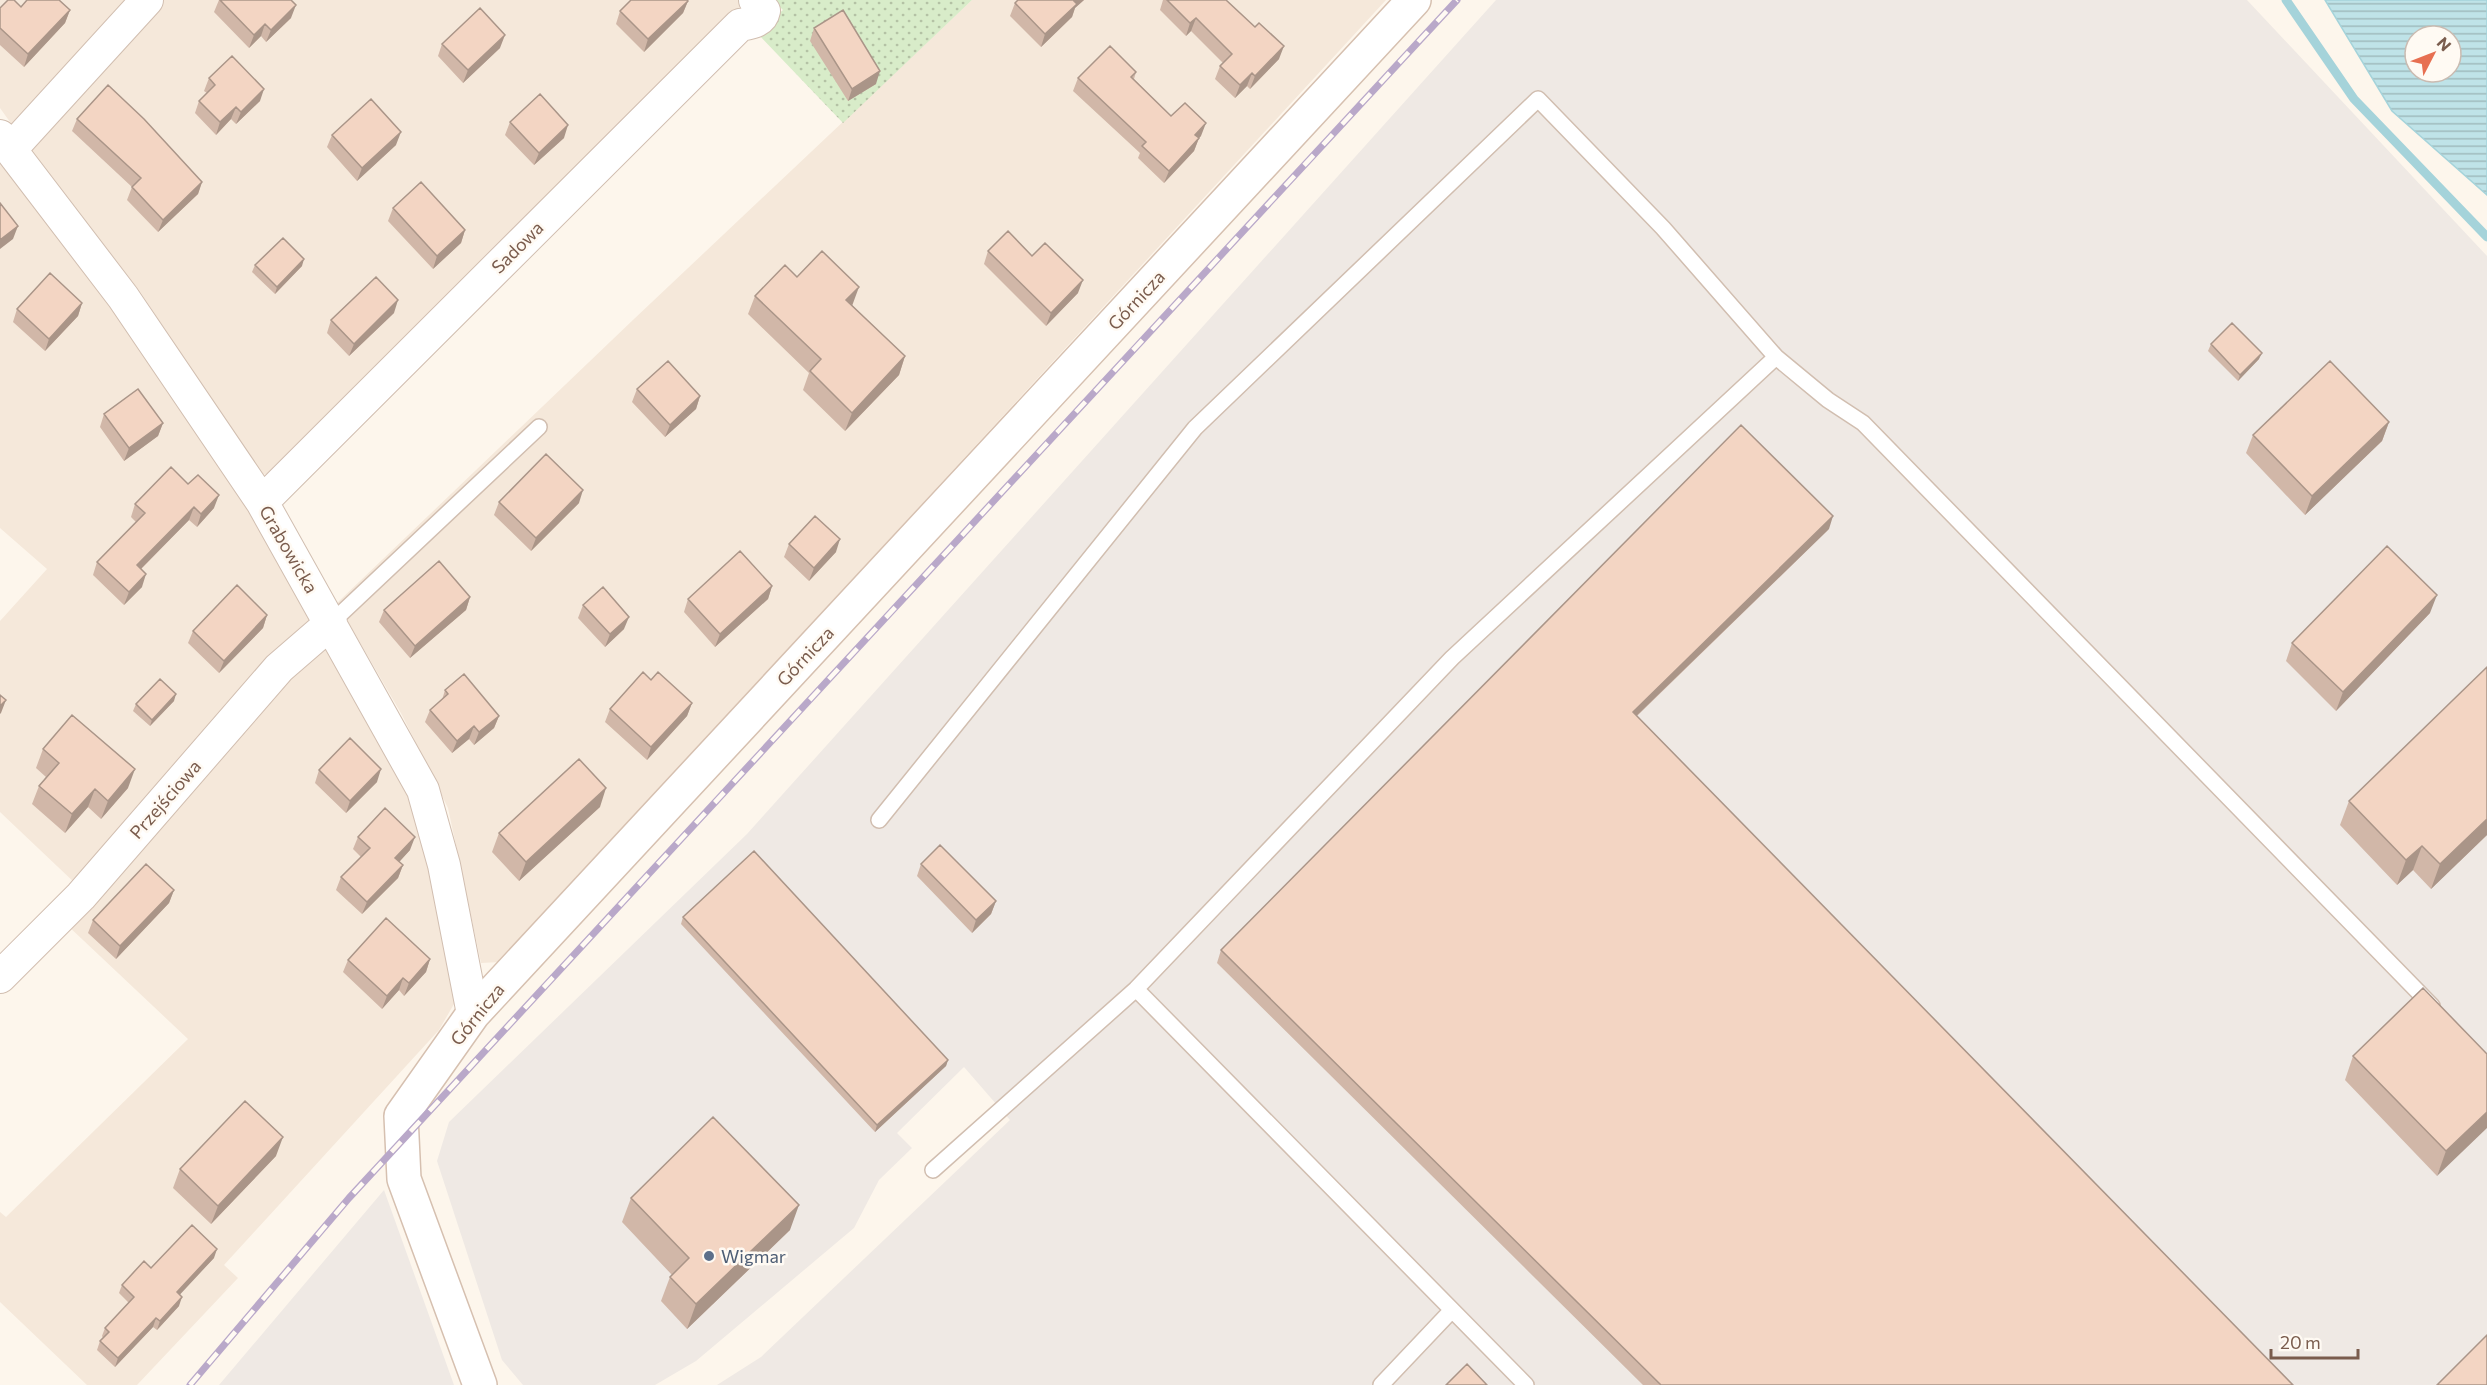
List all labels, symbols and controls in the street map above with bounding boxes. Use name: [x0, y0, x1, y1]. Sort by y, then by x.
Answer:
north arrow: [2403, 24, 2463, 84]
text: N: [2433, 33, 2456, 54]
street label: Sadowa: [486, 216, 548, 278]
street label: Górnicza: [1103, 266, 1169, 334]
street label: Grabowicka: [255, 501, 323, 597]
street label: Górnicza: [772, 622, 838, 690]
street label: Przejściowa: [125, 755, 205, 843]
street label: Górnicza: [445, 979, 509, 1049]
place label: Wigmar: [721, 1245, 786, 1267]
marker: Wigmar: [702, 1249, 716, 1263]
scale bar: [2271, 1322, 2358, 1360]
text: 20 m: [2280, 1331, 2321, 1353]

